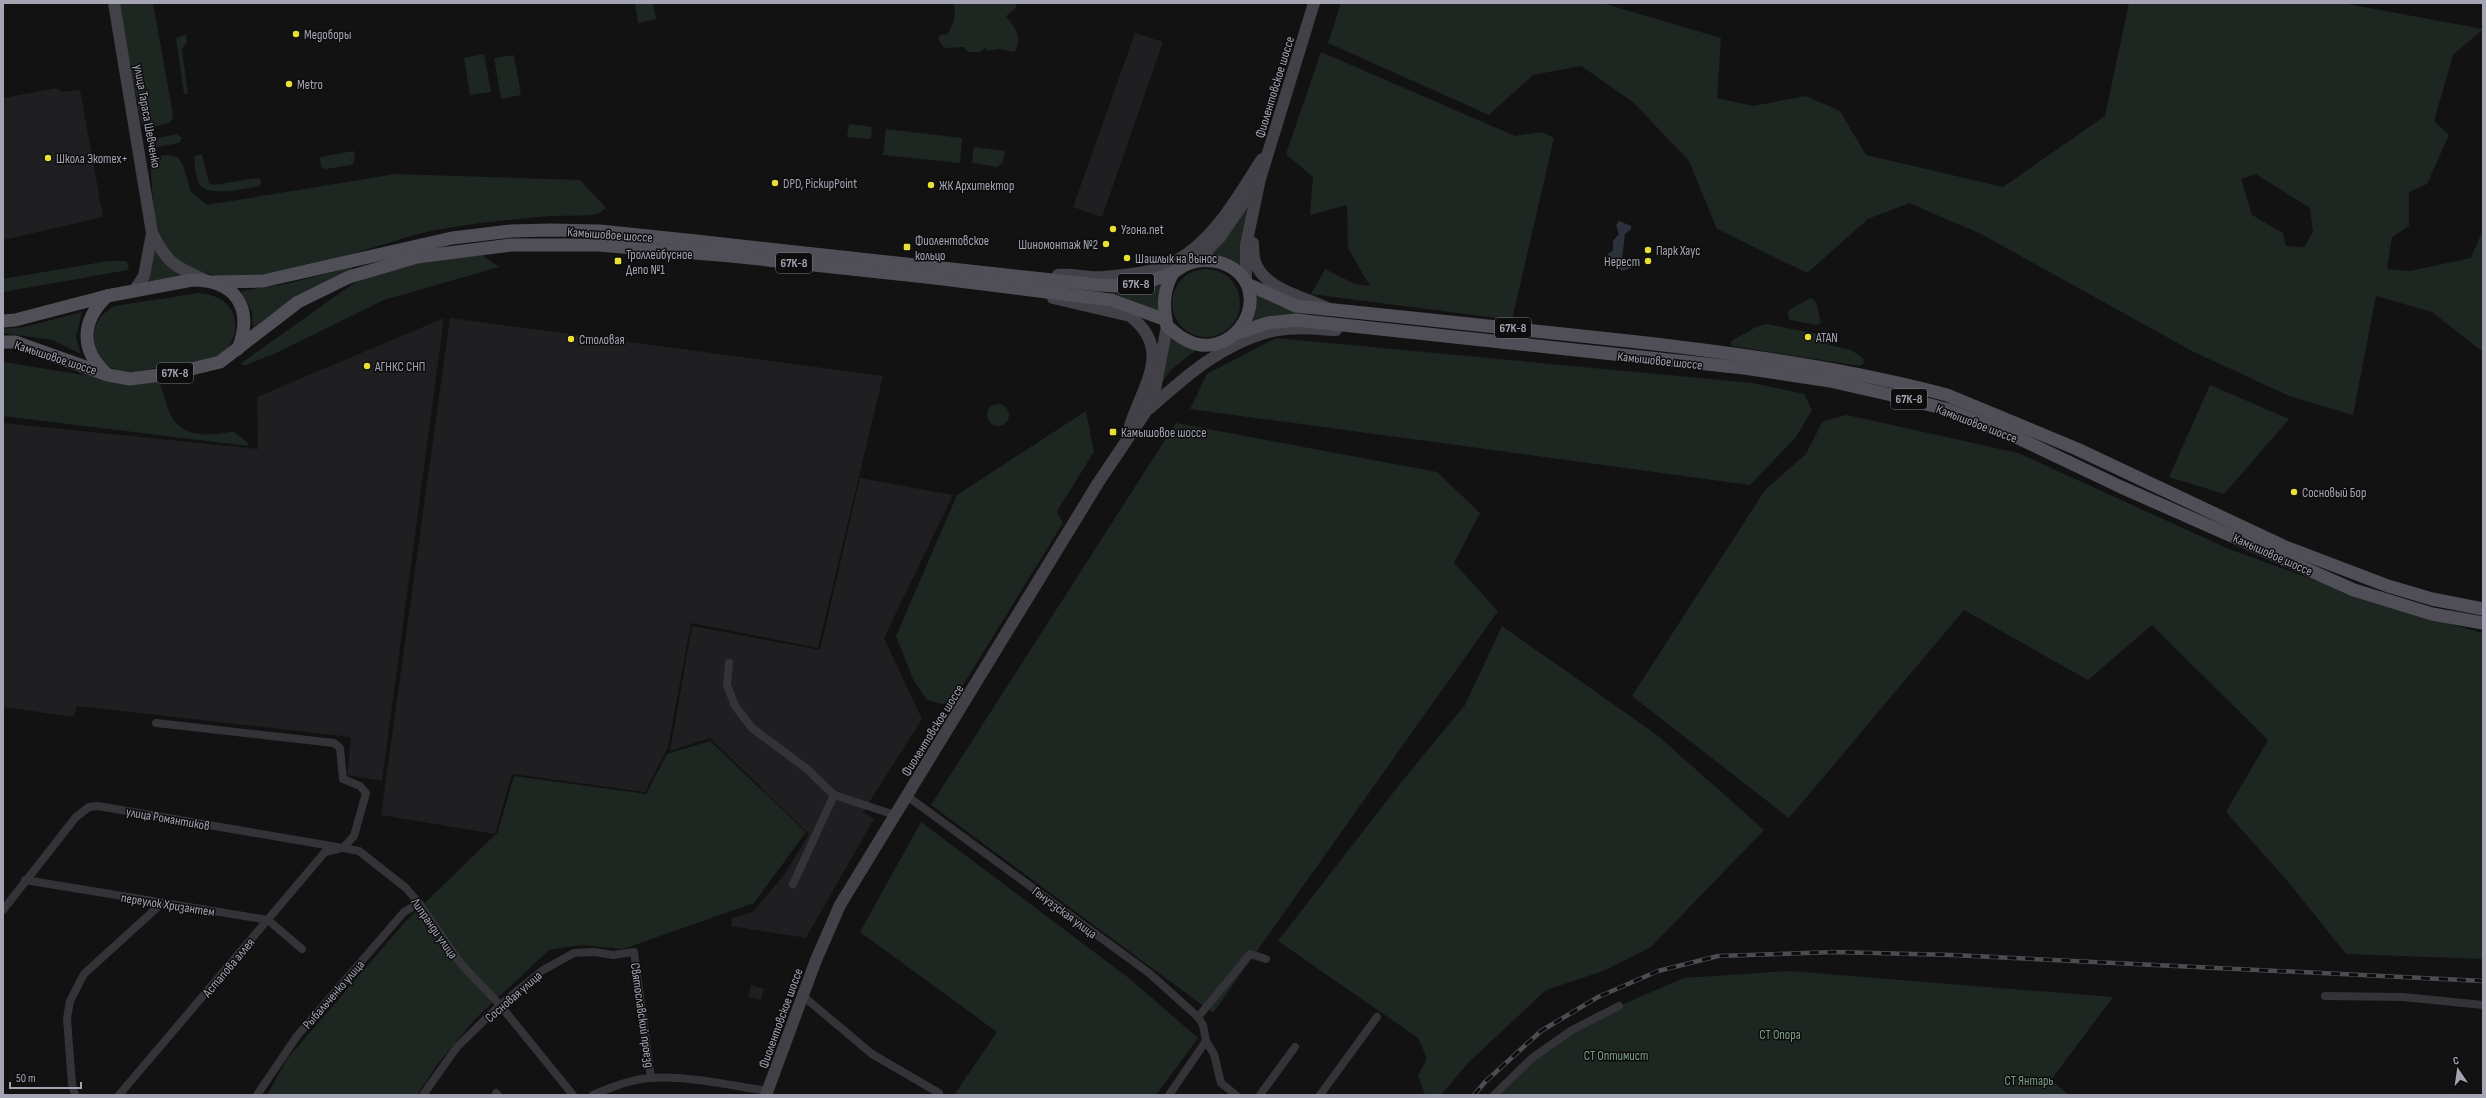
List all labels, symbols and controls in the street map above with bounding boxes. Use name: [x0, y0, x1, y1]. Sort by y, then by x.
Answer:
place label: Медоборы: [304, 27, 351, 43]
marker: Медоборы: [291, 29, 301, 39]
street label: Фиолентовское шоссе: [1252, 35, 1298, 140]
street label: улица Тараса Шевченко: [130, 63, 164, 169]
place label: Metro: [297, 77, 323, 93]
marker: Metro: [284, 79, 294, 89]
place label: Школа Экотех+: [56, 151, 128, 167]
marker: Школа Экотех+: [43, 153, 53, 163]
place label: DPD, PickupPoint: [783, 176, 857, 192]
marker: DPD, PickupPoint: [770, 178, 780, 188]
place label: ЖК Архитектор: [939, 178, 1014, 194]
marker: ЖК Архитектор: [926, 180, 936, 190]
place label: Угона.net: [1121, 222, 1164, 238]
street label: Камышовое шоссе: [567, 224, 653, 246]
marker: Угона.net: [1108, 224, 1118, 234]
place label: Фиолентовское кольцо: [915, 233, 989, 264]
place label: Шиномонтаж №2: [1018, 237, 1098, 253]
marker: Шиномонтаж №2: [1101, 239, 1111, 249]
marker: Фиолентовское кольцо: [902, 242, 912, 252]
place label: Парк Хаус: [1656, 243, 1700, 259]
marker: Парк Хаус: [1643, 245, 1653, 255]
place label: Троллейбусное Депо №1: [626, 247, 693, 278]
place label: Шашлык на вынос: [1135, 251, 1217, 267]
road number: 67К-8: [776, 253, 812, 273]
marker: Шашлык на вынос: [1122, 253, 1132, 263]
place label: Нерест: [1604, 254, 1640, 270]
marker: Троллейбусное Депо №1: [613, 256, 623, 266]
marker: Нерест: [1643, 256, 1653, 266]
road number: 67К-8: [1118, 274, 1154, 294]
road number: 67К-8: [1495, 318, 1531, 338]
place label: ATAN: [1815, 330, 1838, 346]
place label: Столовая: [579, 332, 625, 348]
marker: ATAN: [1803, 332, 1813, 342]
marker: Столовая: [566, 334, 576, 344]
street label: Камышовое шоссе: [13, 337, 99, 379]
street label: Камышовое шоссе: [1617, 349, 1703, 373]
place label: АГНКС СНП: [374, 359, 425, 375]
marker: АГНКС СНП: [362, 361, 372, 371]
road number: 67К-8: [157, 363, 193, 383]
road number: 67К-8: [1891, 389, 1927, 409]
street label: Камышовое шоссе: [1934, 401, 2019, 447]
place label: Камышовое шоссе: [1121, 425, 1206, 441]
marker: Камышовое шоссе: [1108, 427, 1118, 437]
place label: Сосновый Бор: [2302, 485, 2366, 501]
marker: Сосновый Бор: [2289, 487, 2299, 497]
street label: Камышовое шоссе: [2230, 530, 2315, 580]
street label: Фиолентовское шоссе: [898, 682, 968, 779]
street label: улица Романтиков: [125, 804, 211, 834]
street label: Генуэзская улица: [1029, 883, 1100, 942]
street label: переулок Хризантем: [120, 890, 216, 920]
street label: Липранди улица: [407, 894, 461, 962]
street label: Астапова аллея: [199, 935, 258, 1001]
street label: Рыбальченко улица: [299, 957, 368, 1032]
street label: Святославский проезд: [627, 962, 657, 1069]
street label: Фиолентовское шоссе: [755, 966, 806, 1071]
street label: Сосновая улица: [482, 968, 545, 1026]
park label: СТ Опора: [1759, 1027, 1801, 1043]
park label: СТ Оптимист: [1584, 1048, 1648, 1064]
north arrow: [2438, 1050, 2478, 1090]
text: С: [2452, 1054, 2460, 1068]
scale bar: [10, 1064, 81, 1090]
text: 50 m: [16, 1071, 36, 1086]
park label: СТ Янтарь: [2005, 1073, 2053, 1089]

